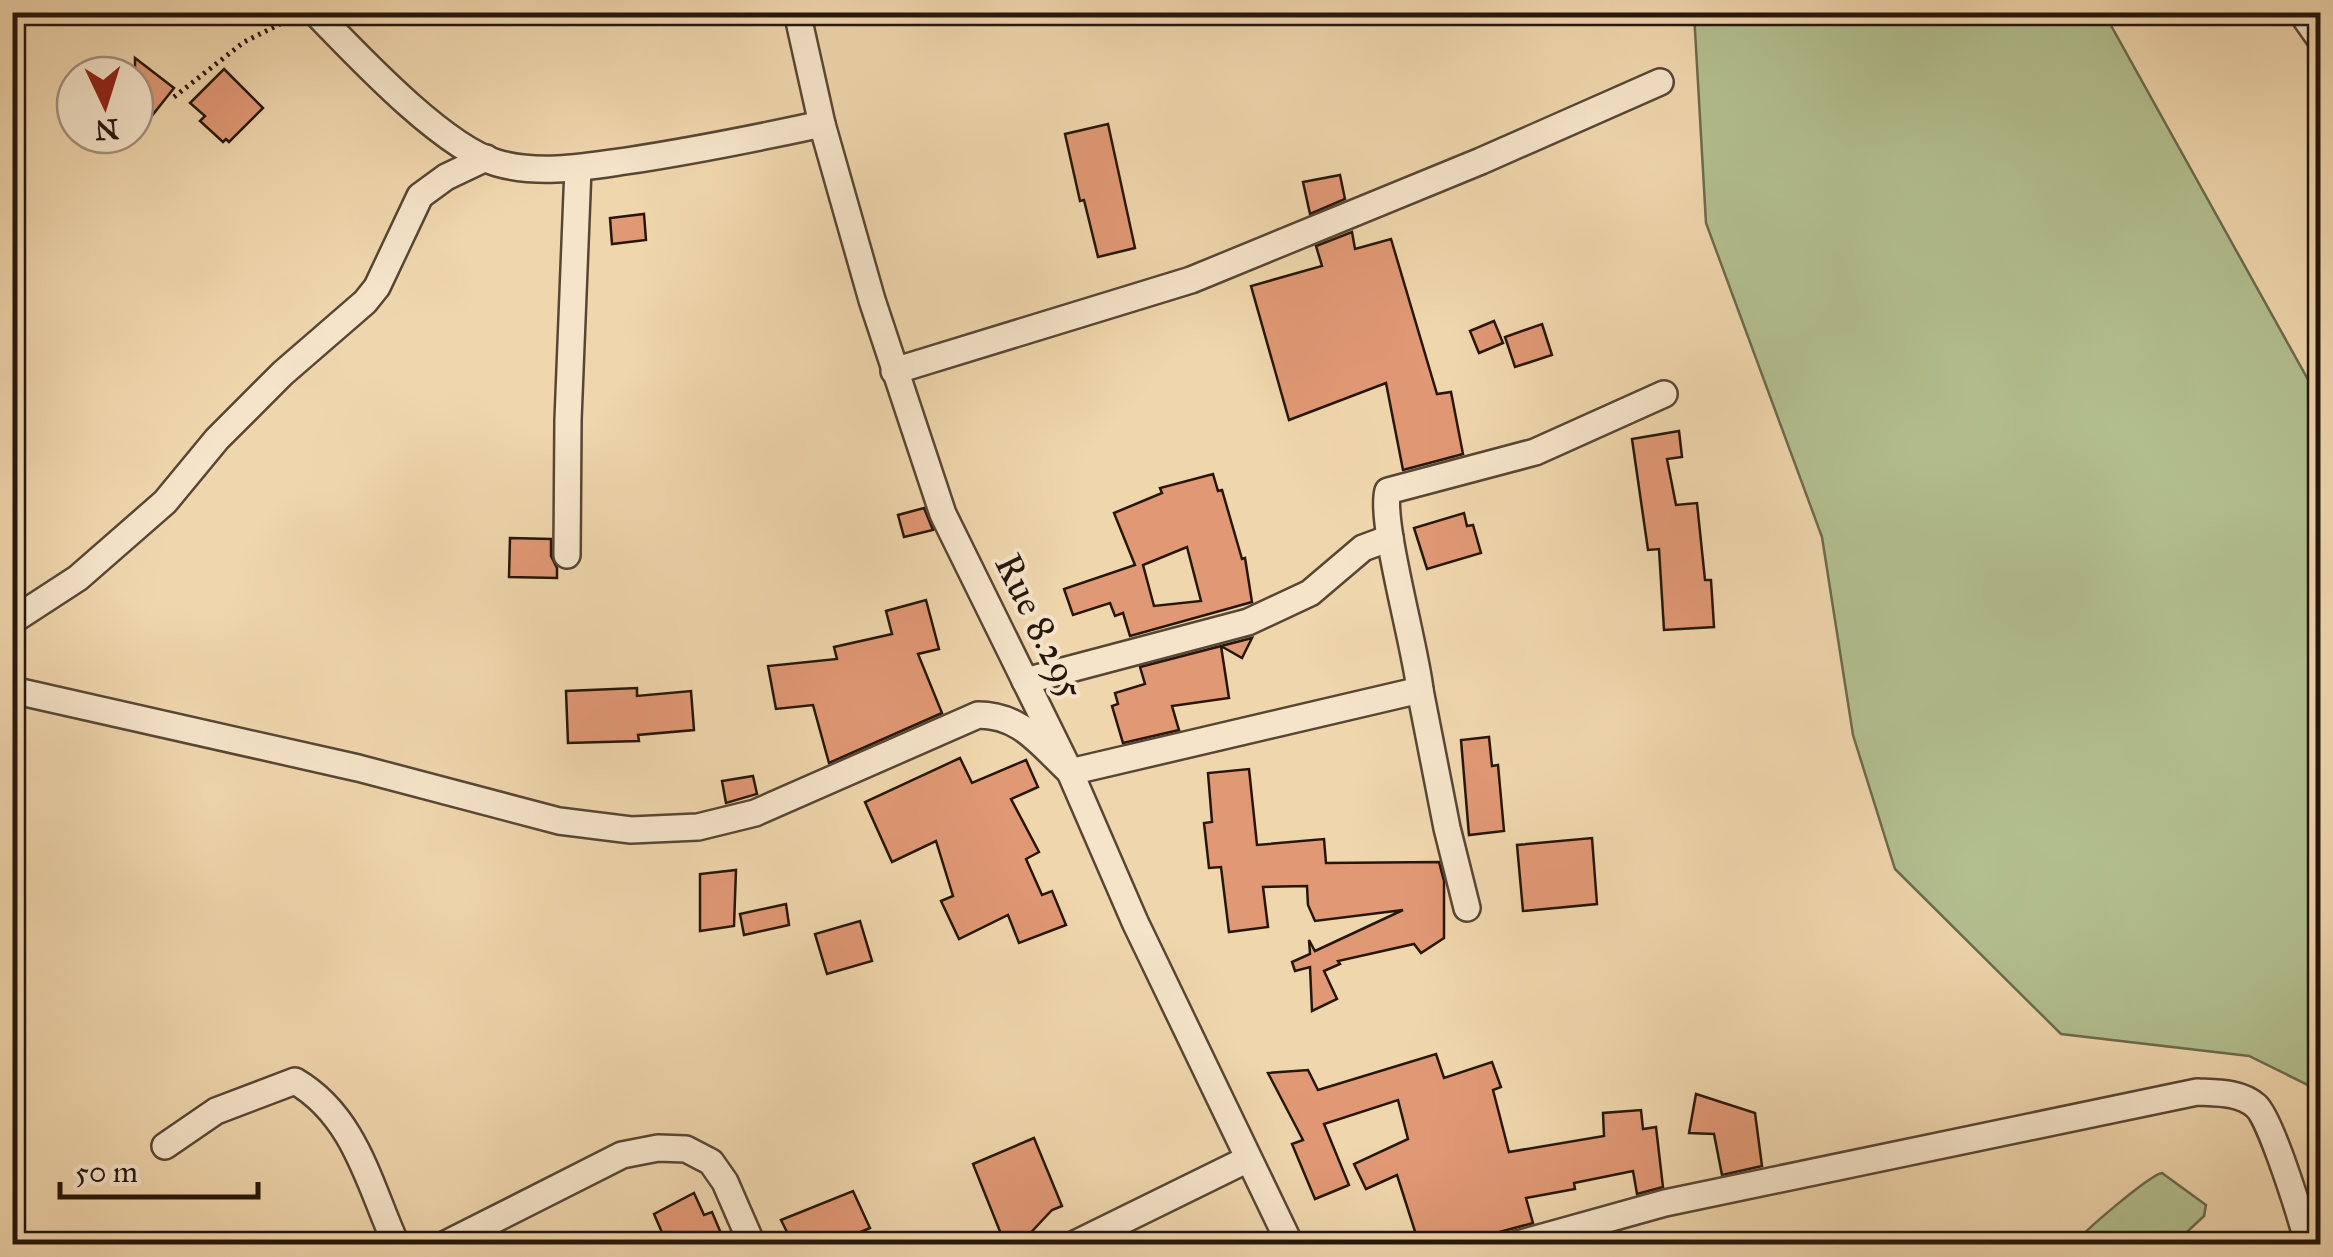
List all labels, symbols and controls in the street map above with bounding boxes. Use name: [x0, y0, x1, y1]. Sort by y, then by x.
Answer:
north arrow: [55, 55, 155, 155]
text: N: [93, 111, 120, 148]
street label: Rue 8.295: [985, 546, 1095, 706]
scale bar: [60, 1137, 258, 1199]
text: 50 m: [75, 1154, 138, 1190]

